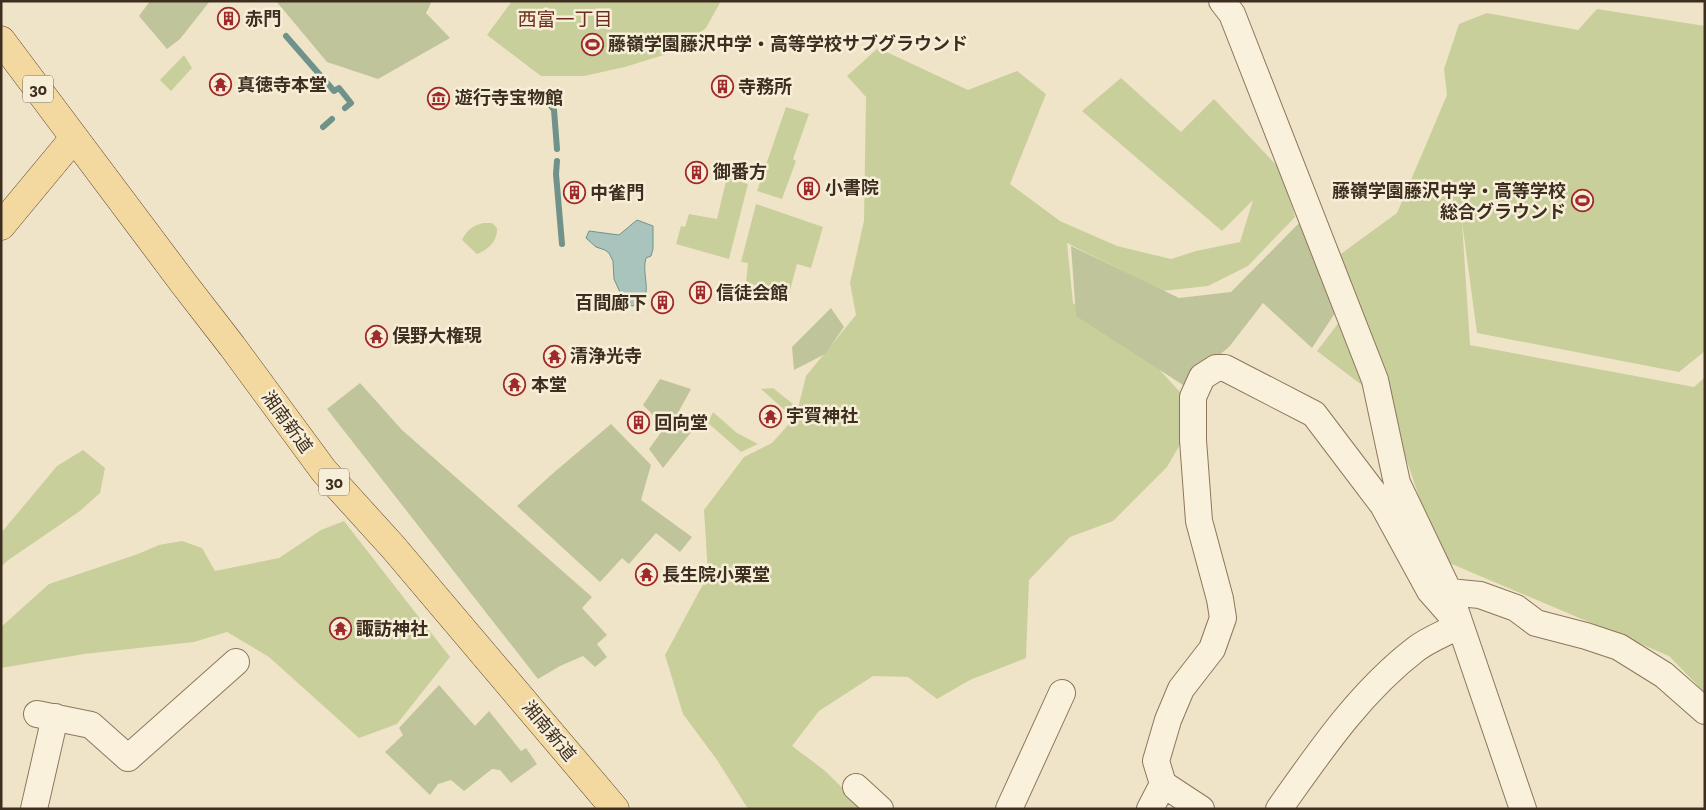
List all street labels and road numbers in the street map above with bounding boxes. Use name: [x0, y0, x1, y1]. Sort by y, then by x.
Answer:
road number: 30: [23, 76, 53, 102]
street label: 湘南新道: [257, 386, 317, 458]
road number: 30: [319, 468, 349, 496]
street label: 湘南新道: [517, 696, 581, 766]

